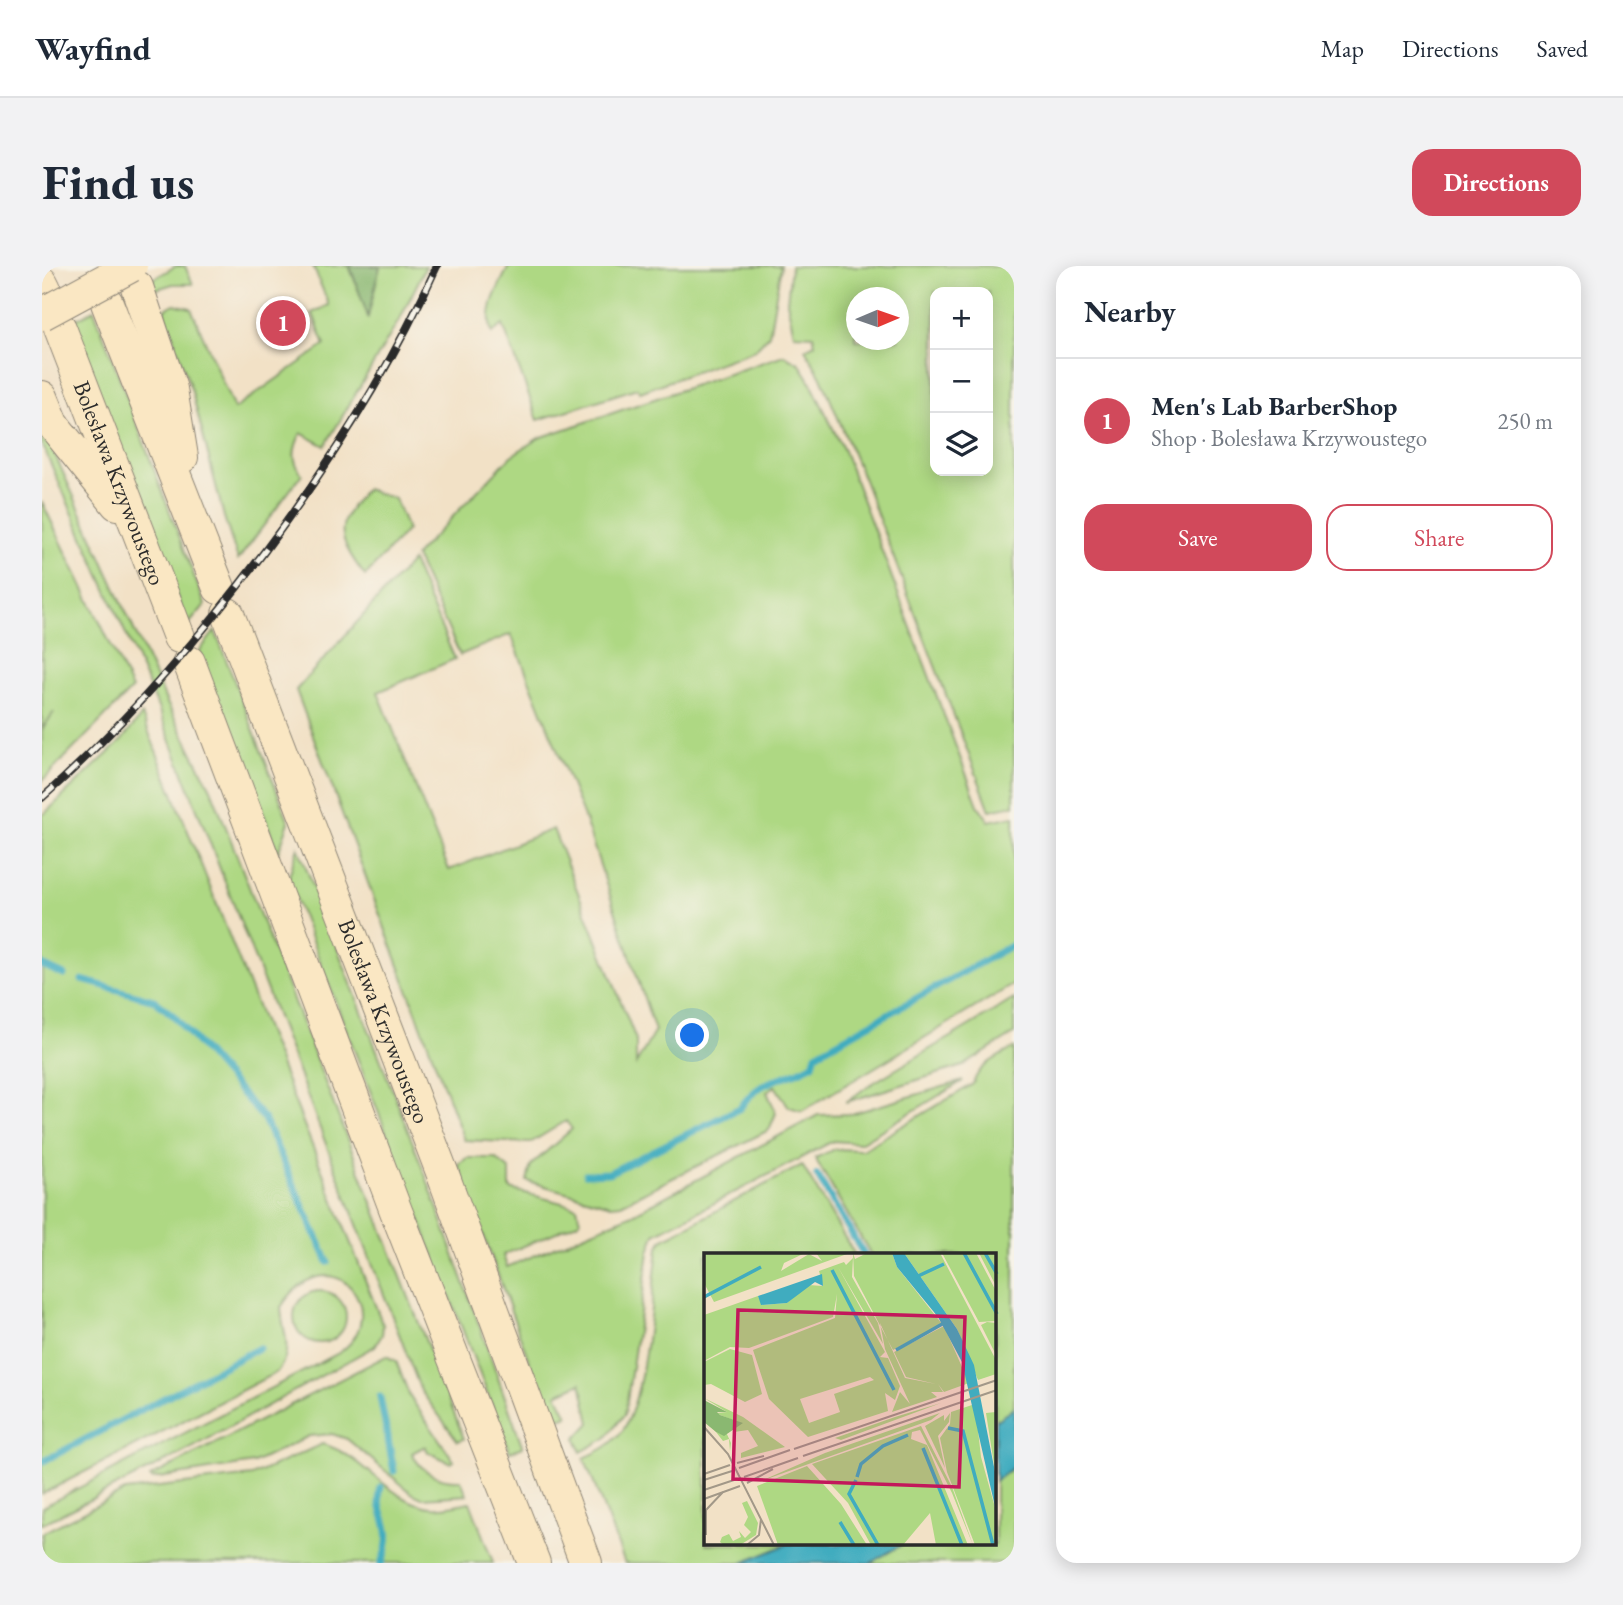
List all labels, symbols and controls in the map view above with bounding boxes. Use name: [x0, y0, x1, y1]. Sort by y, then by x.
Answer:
text: Wayfind: [35, 27, 151, 70]
text: Map: [1321, 33, 1364, 64]
text: Directions: [1402, 33, 1499, 64]
text: Saved: [1537, 33, 1588, 64]
button: Directions: [1412, 149, 1581, 216]
text: Find us: [42, 150, 194, 214]
north arrow: [846, 287, 909, 350]
map controls: [930, 287, 993, 476]
button: +: [930, 287, 993, 350]
text: Nearby: [1084, 292, 1176, 331]
pin: 1: [260, 297, 306, 349]
button: −: [930, 350, 993, 413]
street label: Bolesława Krzywoustego: [67, 376, 173, 589]
text: Men's Lab BarberShop: [1151, 389, 1397, 423]
text: 1: [1101, 406, 1113, 436]
text: 250 m: [1497, 406, 1553, 436]
button: layers: [930, 413, 993, 476]
text: Shop · Bolesława Krzywoustego: [1151, 423, 1427, 453]
button: Save: [1084, 504, 1312, 571]
button: Share: [1326, 504, 1553, 571]
street label: Bolesława Krzywoustego: [331, 915, 437, 1128]
your location: [675, 1018, 709, 1052]
inset map: [704, 1253, 996, 1546]

